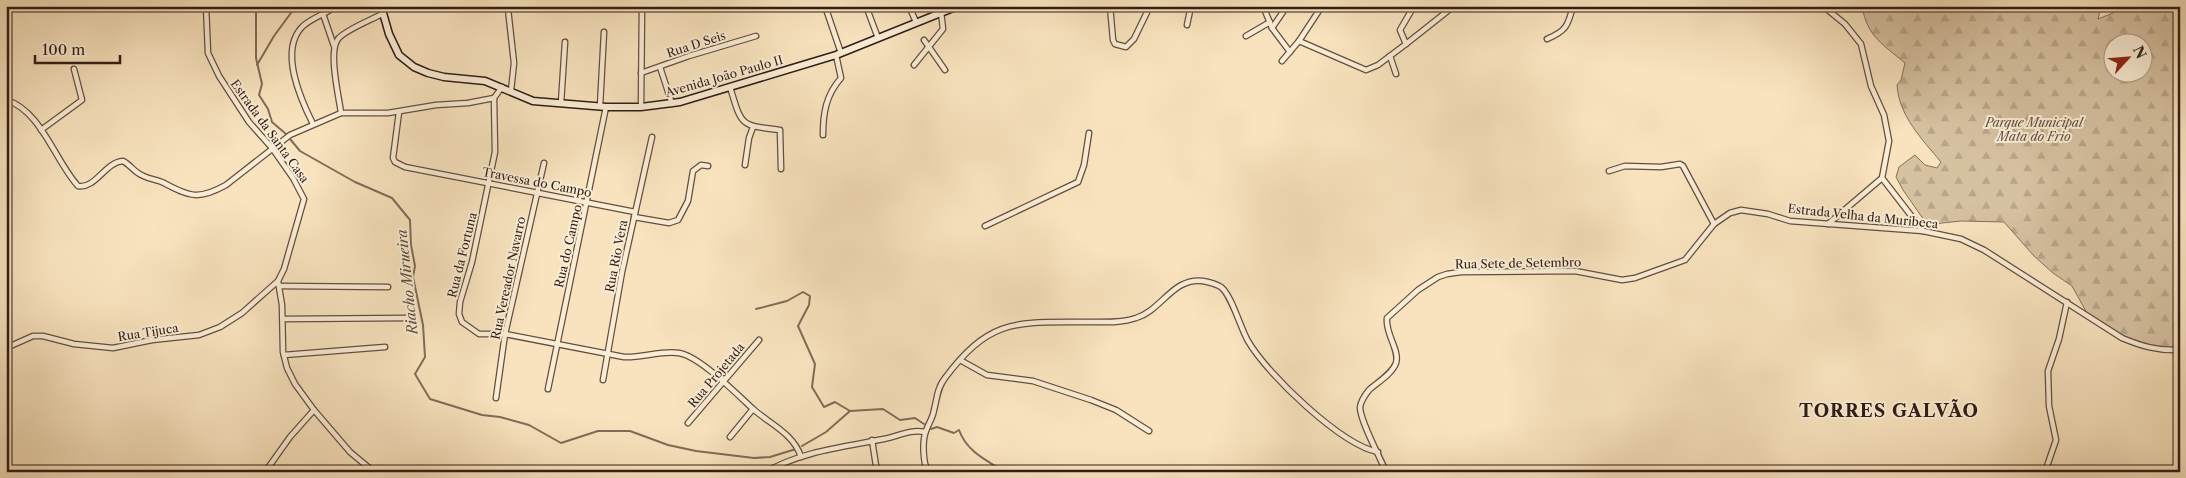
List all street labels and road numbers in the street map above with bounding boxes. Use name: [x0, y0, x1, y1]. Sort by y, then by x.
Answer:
street label: Rua D Seis: [665, 27, 727, 61]
street label: Avenida João Paulo II: [662, 52, 785, 100]
street label: Estrada da Santa Casa: [227, 76, 313, 186]
street label: Travessa do Campo: [481, 164, 593, 200]
street label: Estrada Velha da Muribeca: [1787, 201, 1940, 231]
street label: Rua do Campo: [551, 203, 585, 289]
street label: Rua da Fortuna: [444, 210, 480, 299]
street label: Rua Vereador Navarro: [488, 215, 528, 341]
street label: Rua Rio Vera: [602, 218, 631, 294]
street label: Rua Sete de Setembro: [1455, 254, 1581, 272]
street label: Rua Tijuca: [117, 320, 180, 344]
street label: Rua Projetada: [685, 339, 748, 410]

